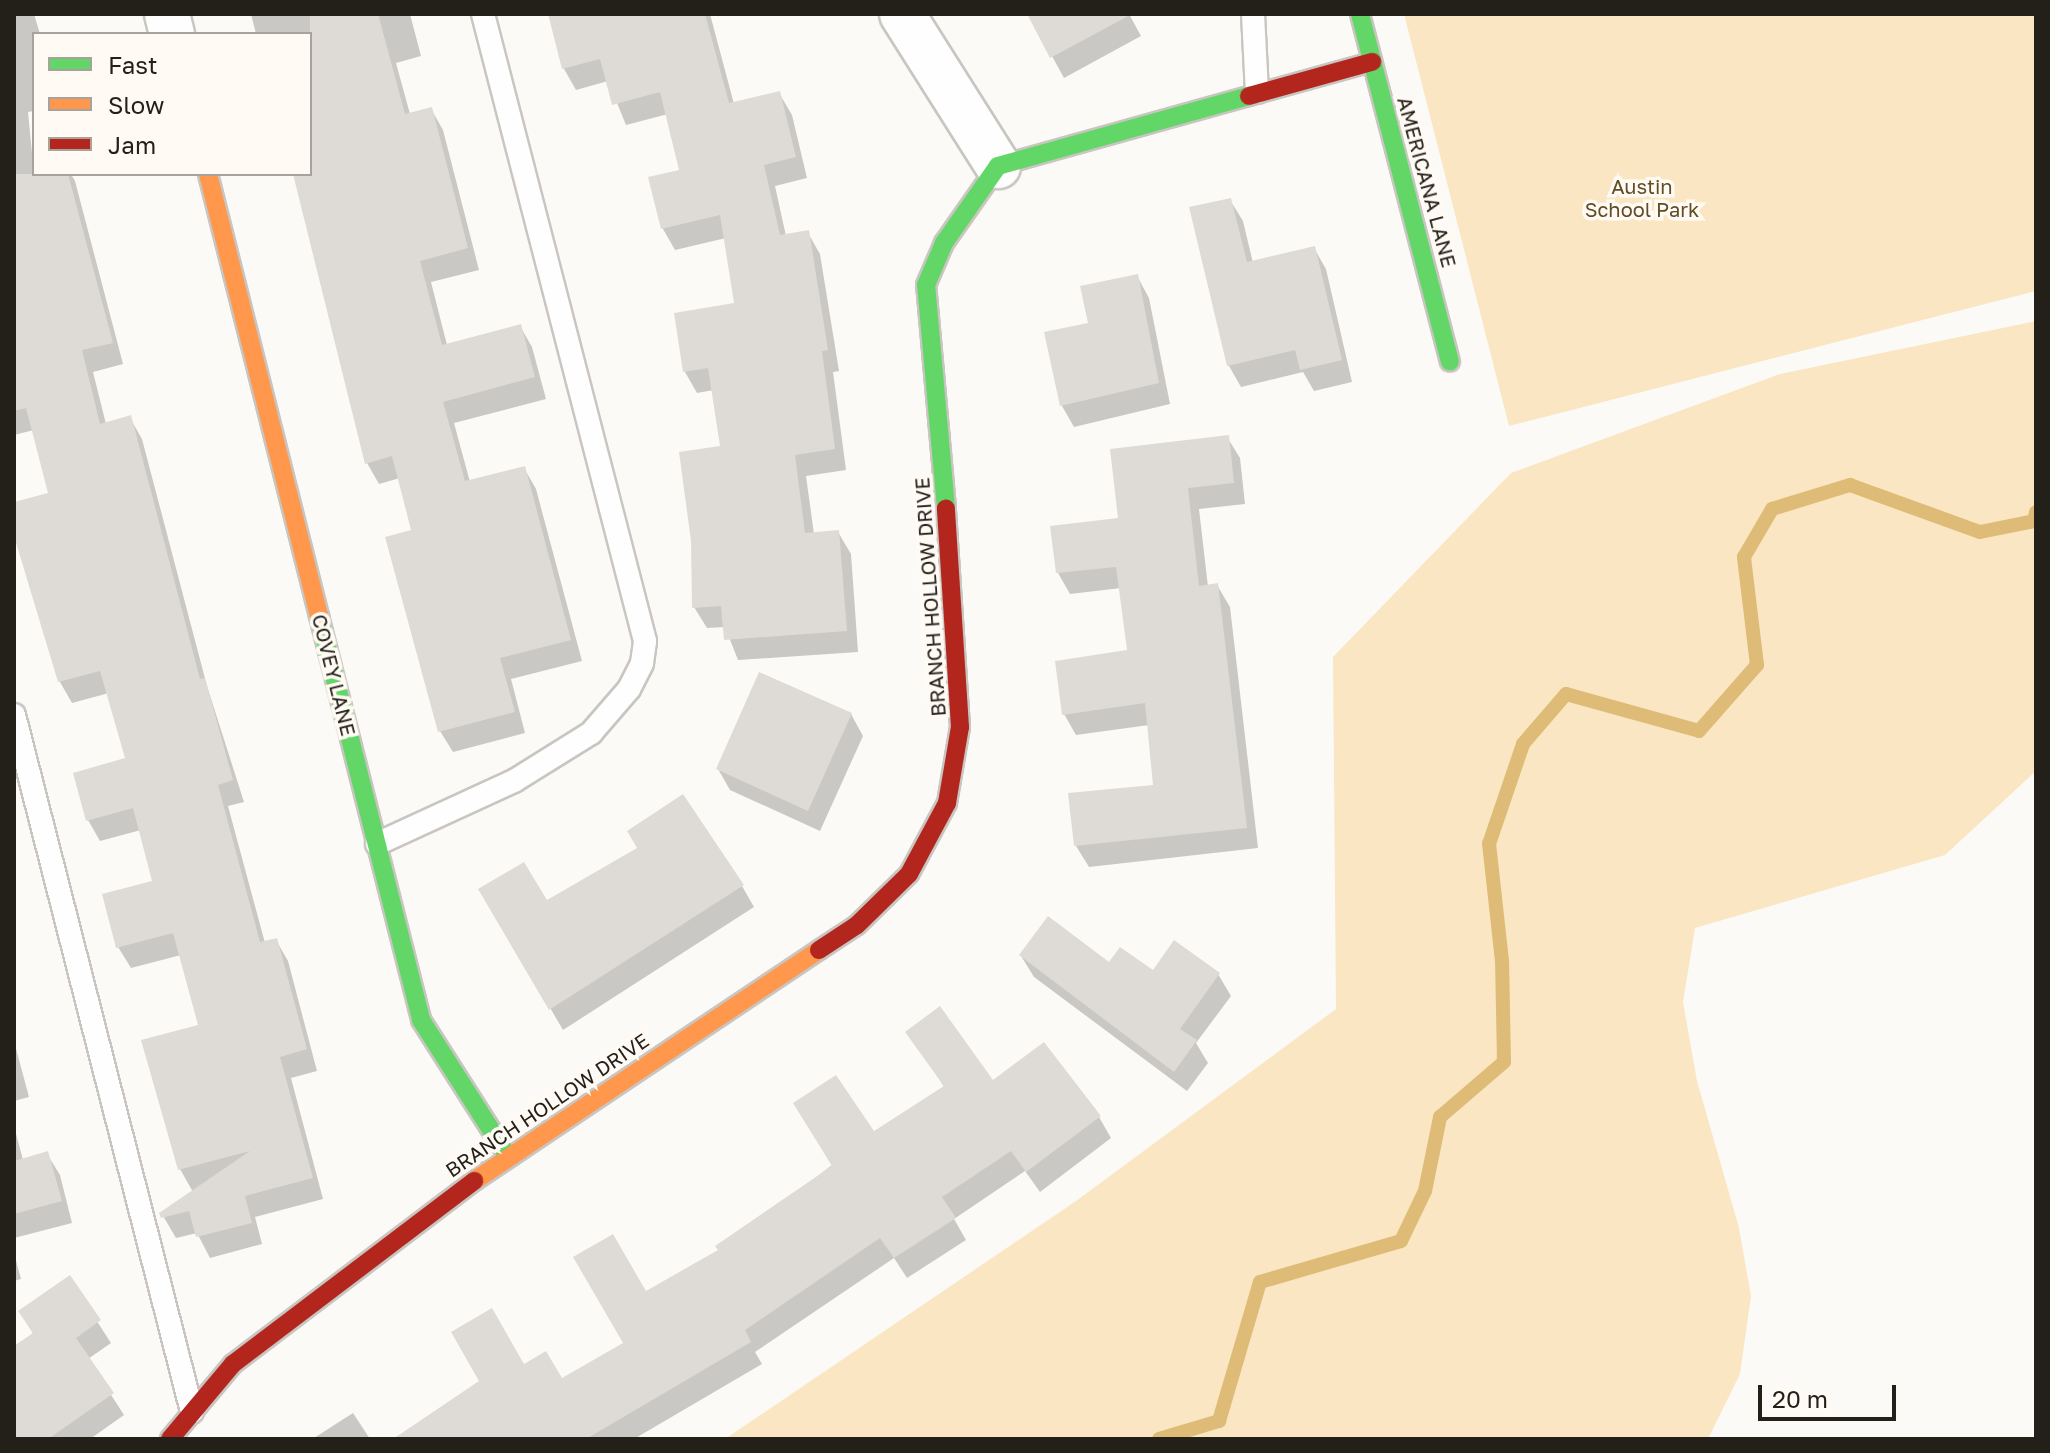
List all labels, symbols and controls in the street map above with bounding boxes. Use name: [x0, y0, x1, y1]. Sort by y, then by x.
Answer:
legend: [32, 32, 312, 176]
text: Fast: [108, 50, 158, 79]
text: Slow: [108, 90, 164, 119]
street label: AMERICANA LANE: [1393, 94, 1461, 270]
text: Jam: [108, 130, 156, 159]
park label: Austin School Park: [1585, 175, 1699, 222]
street label: BRANCH HOLLOW DRIVE: [910, 477, 950, 717]
street label: COVEY LANE: [307, 612, 361, 738]
street label: BRANCH HOLLOW DRIVE: [441, 1028, 653, 1182]
scale bar: [1762, 1369, 1900, 1419]
text: 20 m: [1772, 1384, 1828, 1413]

